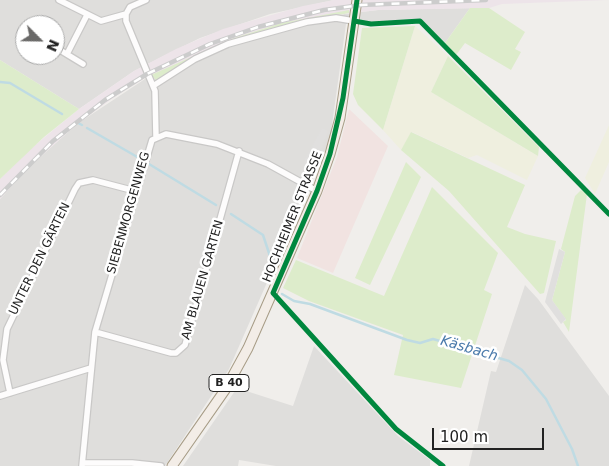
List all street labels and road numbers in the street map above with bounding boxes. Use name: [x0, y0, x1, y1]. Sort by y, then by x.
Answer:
street label: HOCHHEIMER STRASSE: [260, 149, 326, 285]
street label: SIEBENMORGENWEG: [105, 150, 153, 276]
street label: UNTER DEN GÄRTEN: [7, 200, 73, 318]
street label: AM BLAUEN GARTEN: [179, 219, 227, 341]
road number: B 40: [209, 374, 249, 392]

